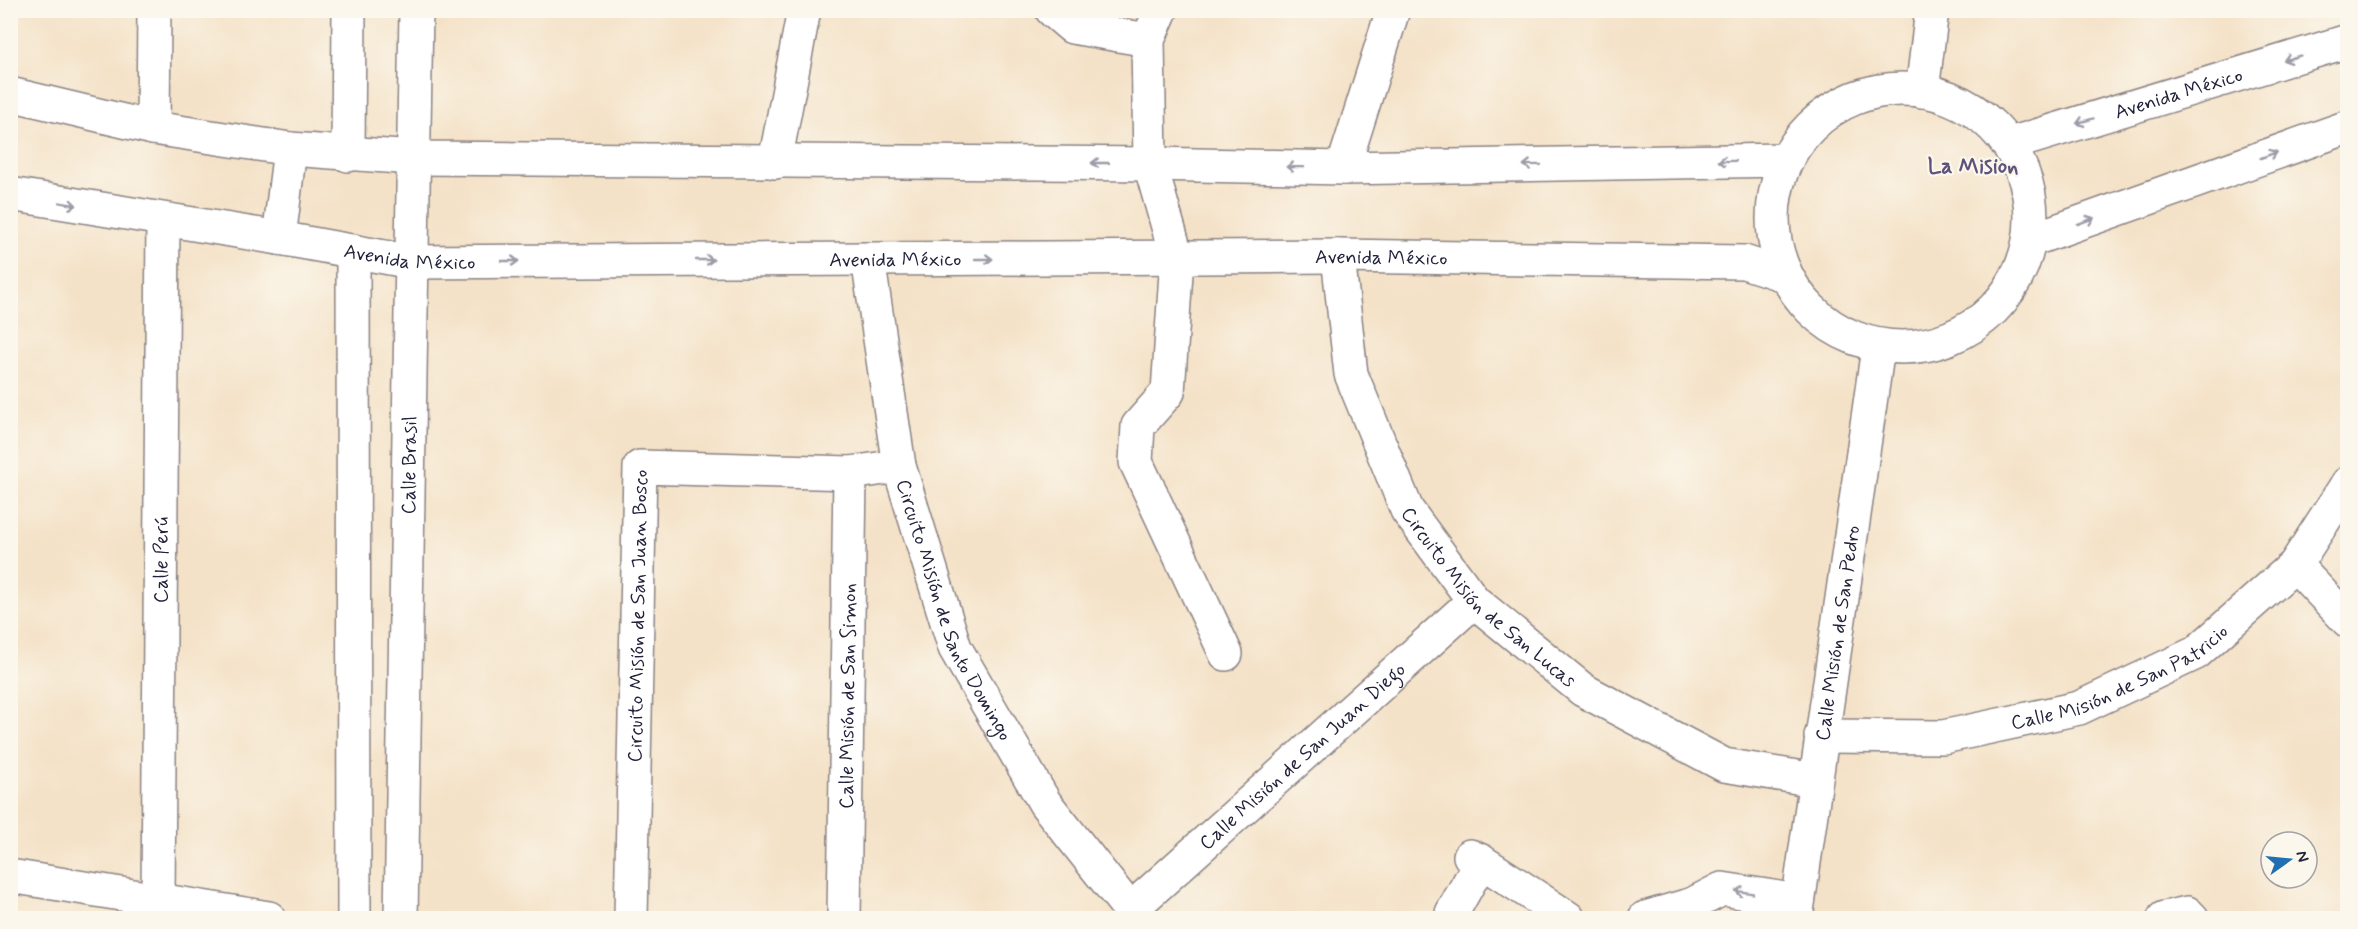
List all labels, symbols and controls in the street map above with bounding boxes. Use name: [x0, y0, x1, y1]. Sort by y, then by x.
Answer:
one-way arrow: [2283, 53, 2302, 64]
street label: Avenida México: [2112, 62, 2246, 126]
one-way arrow: [2076, 116, 2095, 127]
one-way arrow: [2259, 149, 2278, 160]
district label: La Mision: [1928, 153, 2018, 181]
one-way arrow: [1717, 156, 1737, 167]
one-way arrow: [1090, 157, 1110, 169]
one-way arrow: [1522, 159, 1542, 170]
one-way arrow: [1285, 161, 1305, 172]
one-way arrow: [58, 199, 78, 210]
one-way arrow: [2076, 214, 2094, 225]
street label: Avenida México: [342, 238, 476, 277]
street label: Avenida México: [1315, 244, 1448, 273]
street label: Avenida México: [829, 246, 962, 274]
one-way arrow: [974, 253, 994, 265]
one-way arrow: [695, 254, 715, 266]
one-way arrow: [500, 255, 520, 267]
street label: Calle Brasil: [396, 416, 424, 515]
street label: Circuito Misión de San Juan Bosco: [622, 469, 655, 763]
street label: Circuito Misión de Santo Domingo: [889, 476, 1018, 746]
street label: Circuito Misión de San Lucas: [1394, 502, 1581, 694]
street label: Calle Perú: [148, 517, 176, 603]
street label: Calle Misión de San Pedro: [1810, 524, 1867, 743]
street label: Calle Misión de San Simon: [833, 583, 864, 809]
street label: Calle Misión de San Patricio: [2009, 619, 2234, 737]
street label: Calle Misión de San Juan Diego: [1194, 657, 1412, 857]
north arrow: [2259, 830, 2319, 890]
text: N: [2291, 849, 2314, 864]
one-way arrow: [1734, 887, 1754, 898]

